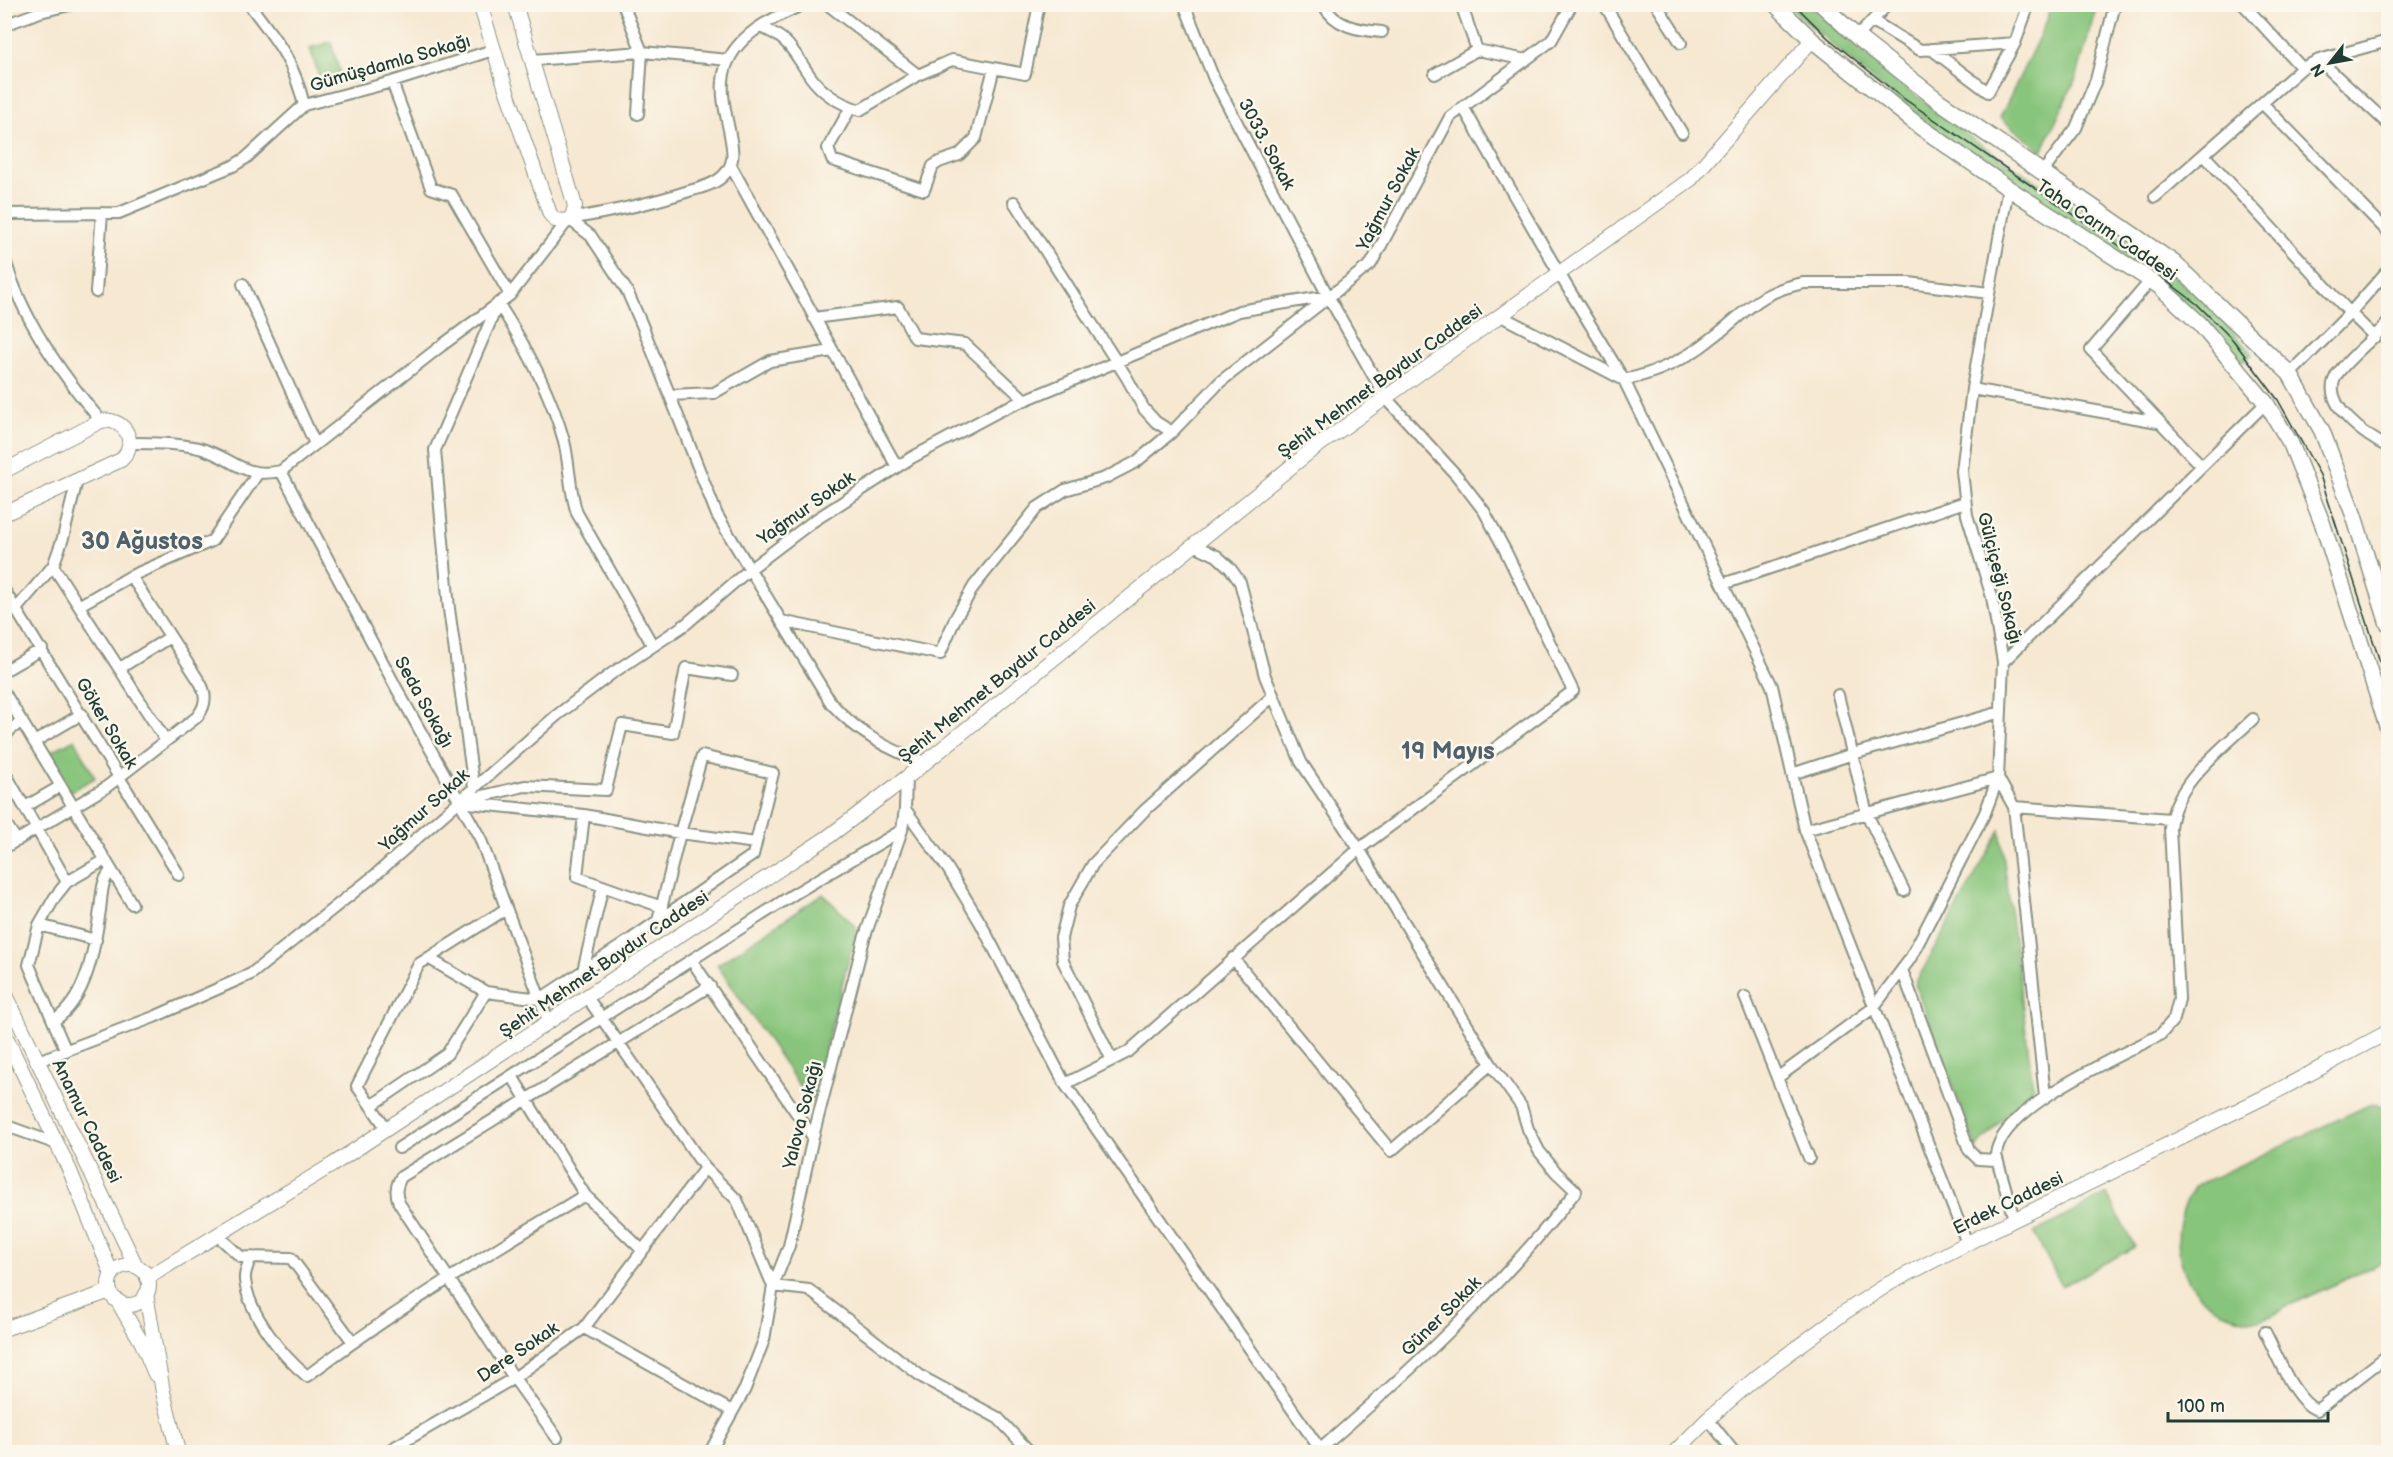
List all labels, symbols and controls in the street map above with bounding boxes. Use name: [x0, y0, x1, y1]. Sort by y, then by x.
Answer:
street label: Gümüşdamla Sokağı: [308, 31, 473, 96]
north arrow: [2300, 33, 2360, 93]
text: N: [2307, 60, 2330, 80]
street label: 3033. Sokak: [1234, 95, 1299, 194]
street label: Yağmur Sokak: [1352, 144, 1425, 255]
street label: Taha Carım Caddesi: [2032, 176, 2181, 285]
street label: Şehit Mehmet Baydur Caddesi: [1274, 300, 1487, 463]
street label: Yağmur Sokak: [753, 467, 859, 550]
street label: Gülçiçeği Sokağı: [1973, 510, 2026, 646]
district label: 30 Ağustos: [81, 527, 203, 556]
street label: Şehit Mehmet Baydur Caddesi: [895, 595, 1100, 767]
street label: Seda Sokağı: [390, 653, 457, 752]
street label: Göker Sokak: [71, 674, 142, 773]
district label: 19 Mayıs: [1401, 737, 1495, 766]
street label: Yağmur Sokak: [374, 764, 474, 857]
street label: Şehit Mehmet Baydur Caddesi: [496, 887, 713, 1042]
street label: Anamur Caddesi: [48, 1056, 126, 1186]
street label: Yalova Sokağı: [779, 1059, 826, 1172]
street label: Erdek Caddesi: [1950, 1168, 2067, 1239]
street label: Güner Sokak: [1397, 1272, 1486, 1361]
street label: Dere Sokak: [474, 1317, 563, 1387]
scale bar: [2168, 1385, 2328, 1423]
text: 100 m: [2177, 1396, 2225, 1417]

